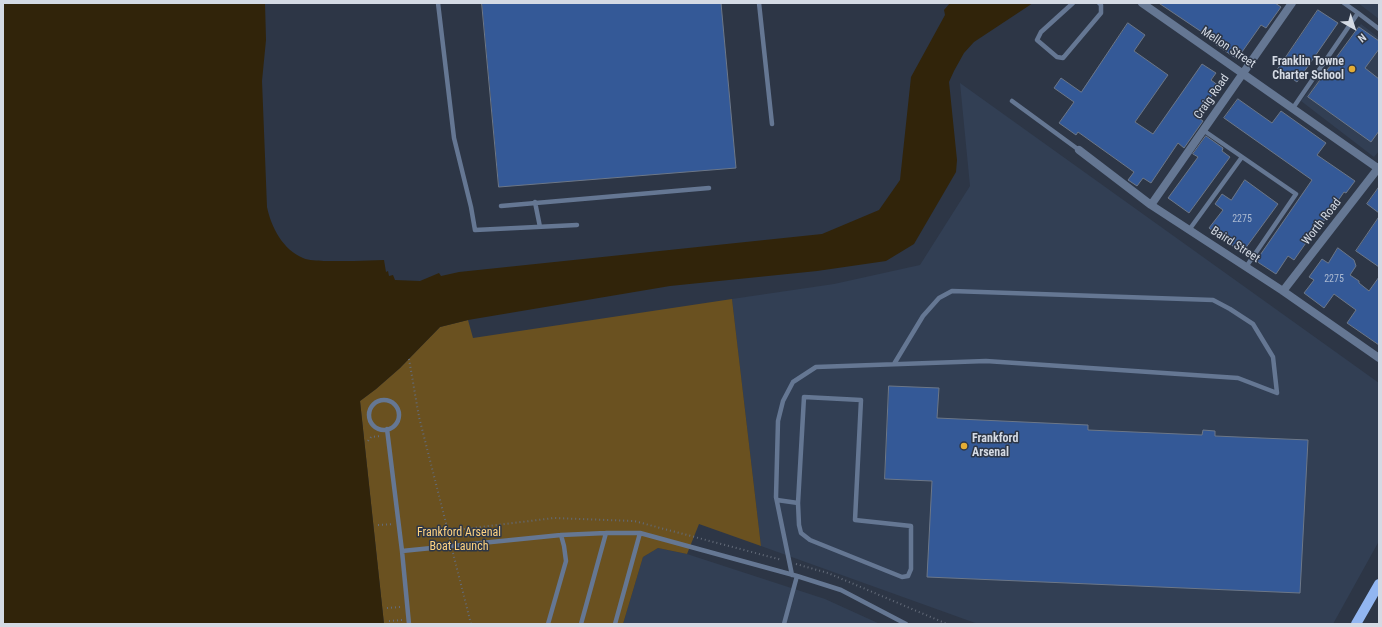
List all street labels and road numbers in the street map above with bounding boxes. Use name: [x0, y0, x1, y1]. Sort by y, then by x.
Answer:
street label: Mellon Street: [1198, 24, 1258, 72]
street label: Craig Road: [1191, 72, 1233, 122]
street label: Worth Road: [1299, 196, 1345, 248]
street label: Baird Street: [1208, 224, 1262, 266]

